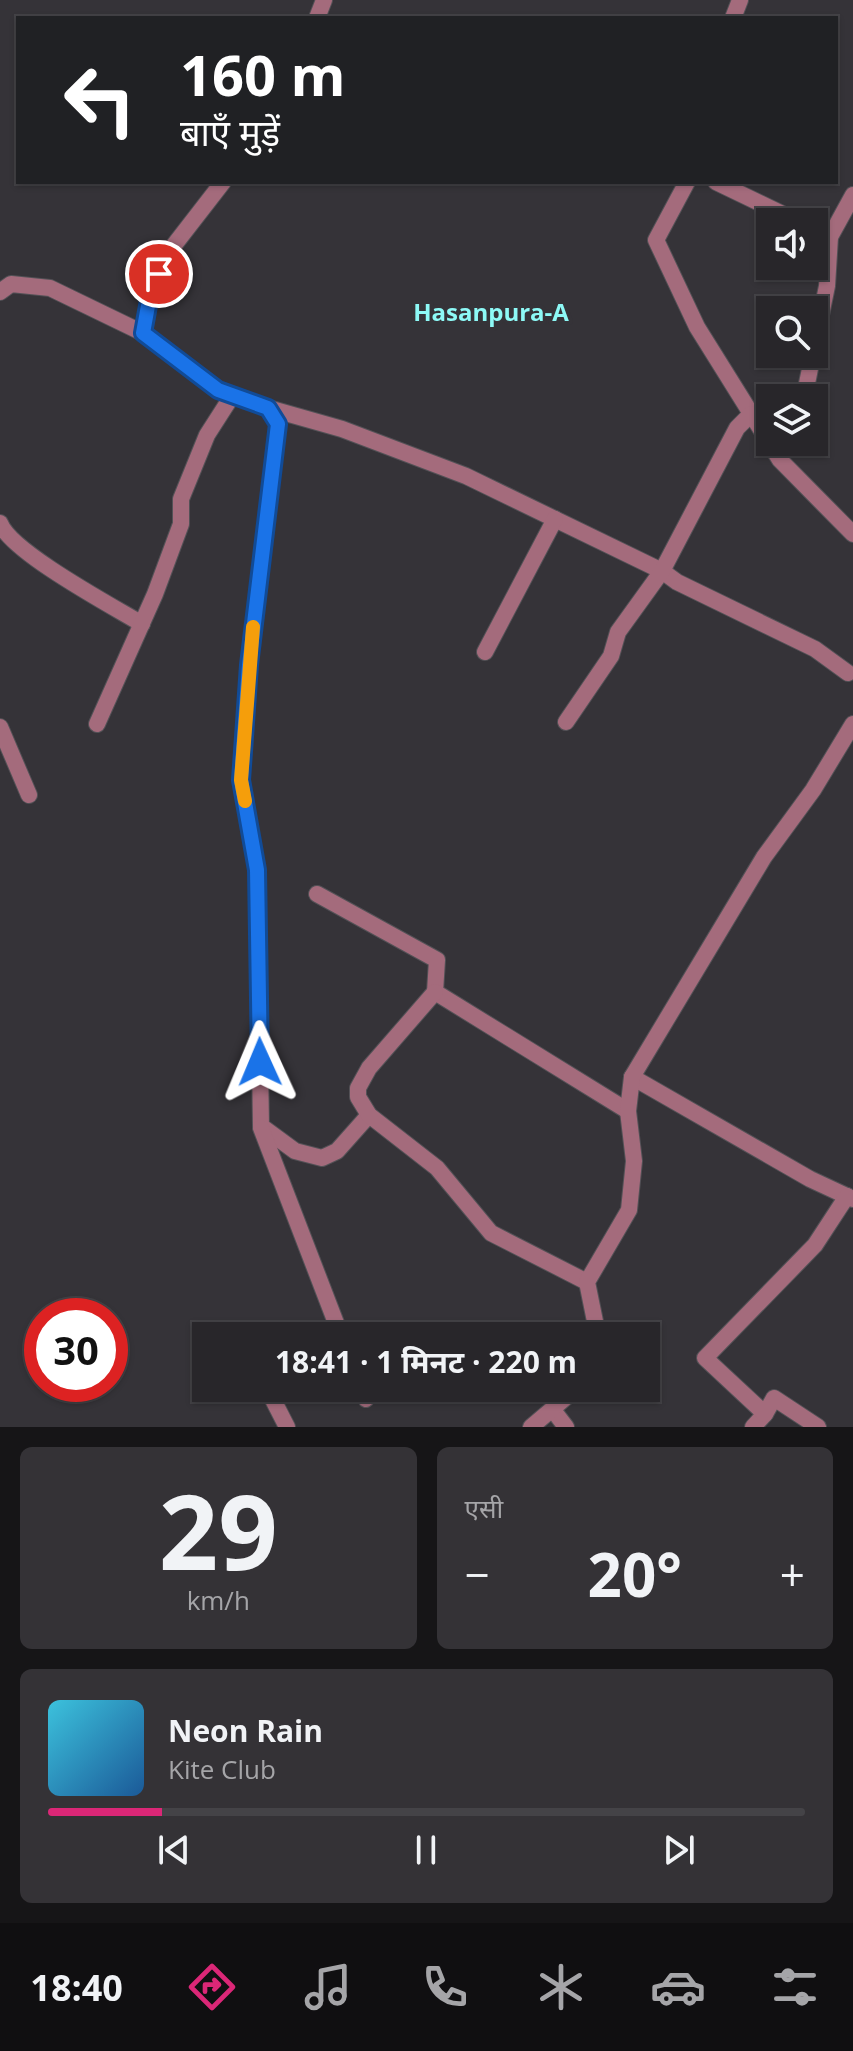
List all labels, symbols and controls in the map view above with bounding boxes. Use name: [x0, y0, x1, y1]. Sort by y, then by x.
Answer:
text: 160 m: [180, 36, 346, 112]
icon: left: [48, 48, 152, 152]
text: बाएँ मुड़ें: [180, 108, 280, 157]
map controls: [756, 208, 828, 456]
button: sound: [756, 208, 828, 280]
pin: [125, 240, 193, 308]
icon: arrive: [137, 252, 181, 296]
district label: Hasanpura-A: [413, 295, 569, 328]
button: search: [756, 296, 828, 368]
button: layers: [756, 384, 828, 456]
position arrow: [218, 1020, 302, 1104]
speed limit sign: 30: [24, 1298, 128, 1402]
text: 18:41 · 1 मिनट · 220 m: [275, 1341, 577, 1382]
text: 29: [159, 1459, 278, 1600]
text: एसी: [465, 1490, 503, 1526]
text: 20°: [588, 1533, 682, 1615]
text: −: [465, 1544, 490, 1604]
text: +: [780, 1544, 805, 1604]
text: km/h: [187, 1582, 250, 1618]
text: Neon Rain: [168, 1710, 323, 1751]
text: Kite Club: [168, 1751, 276, 1787]
icon: previous: [152, 1828, 196, 1872]
icon: pause: [404, 1828, 448, 1872]
icon: next: [657, 1828, 701, 1872]
icon: directions: [184, 1959, 240, 2015]
icon: music: [300, 1959, 356, 2015]
icon: phone: [417, 1959, 473, 2015]
icon: climate: [533, 1959, 589, 2015]
icon: car: [650, 1959, 706, 2015]
icon: filters: [767, 1959, 823, 2015]
text: 18:40: [30, 1963, 123, 2012]

